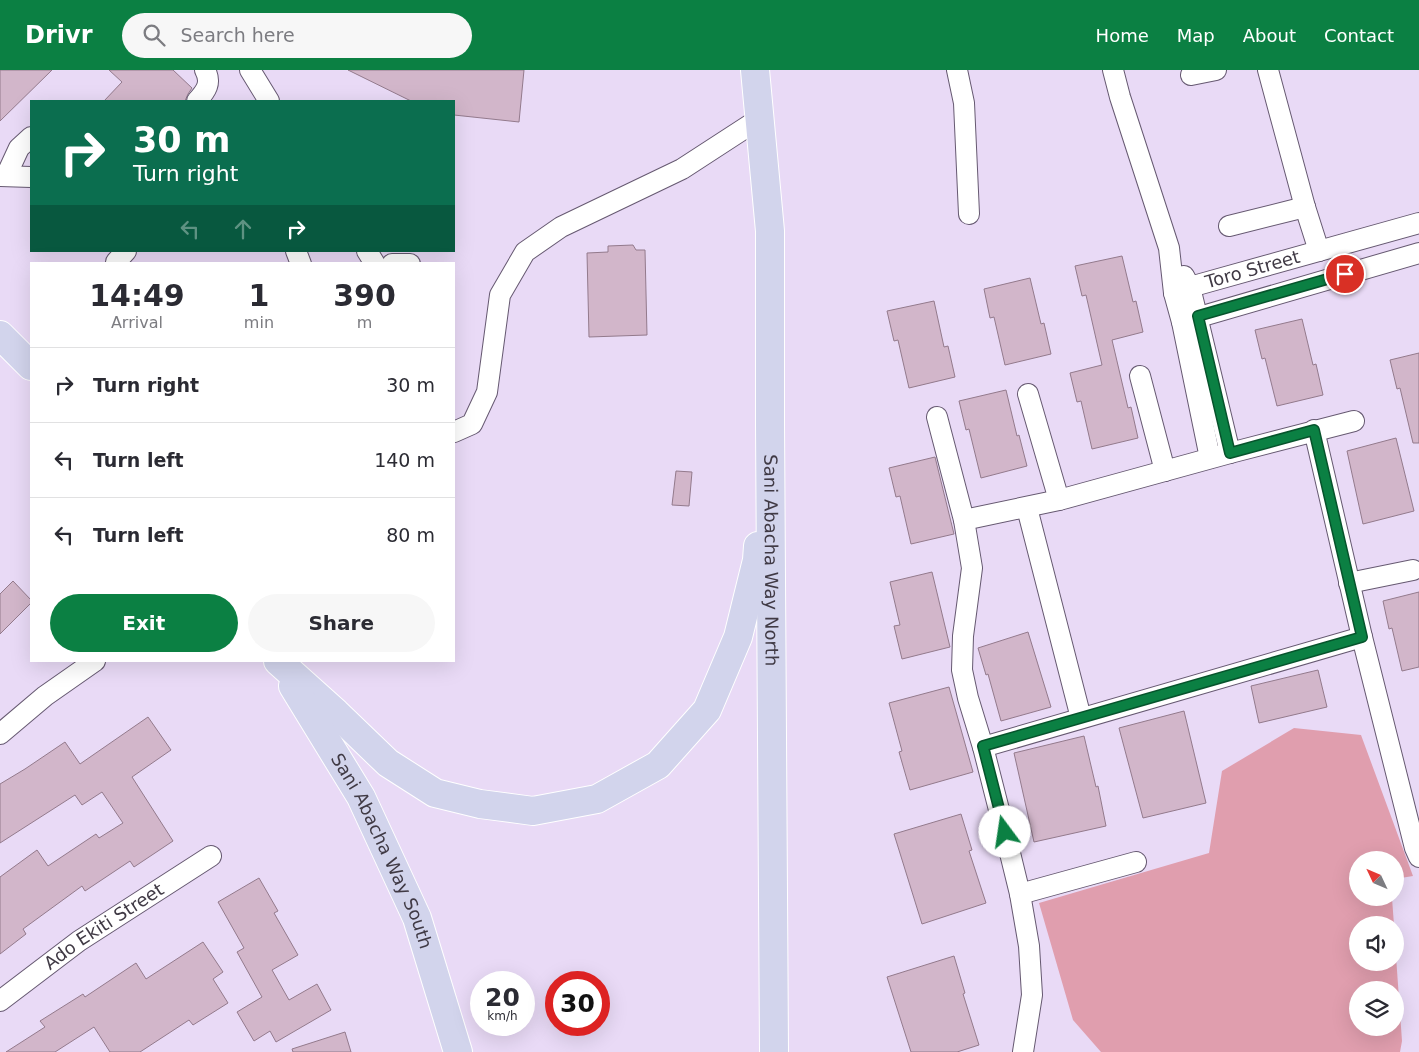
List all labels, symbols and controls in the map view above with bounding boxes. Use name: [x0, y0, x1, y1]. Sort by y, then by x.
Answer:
search box: [122, 13, 472, 58]
text: Drivr: [25, 21, 92, 49]
icon: search: [140, 21, 168, 49]
text: Search here: [180, 24, 295, 46]
text: Home: [1096, 25, 1149, 46]
text: Map: [1177, 25, 1215, 46]
text: About: [1243, 25, 1296, 46]
text: Contact: [1324, 25, 1394, 46]
icon: right: [50, 120, 115, 185]
text: 30 m: [133, 120, 230, 160]
text: Turn right: [133, 161, 238, 186]
icon: left: [176, 215, 204, 243]
icon: ahead: [229, 215, 257, 243]
icon: right: [282, 215, 310, 243]
street label: Toro Street: [1202, 246, 1302, 293]
pin: [1324, 253, 1366, 295]
icon: arrive: [1331, 260, 1359, 288]
text: 14:49: [89, 278, 185, 313]
text: 1: [248, 278, 269, 313]
text: 390: [333, 278, 396, 313]
text: Arrival: [111, 313, 163, 332]
text: min: [244, 313, 274, 332]
text: m: [357, 313, 372, 332]
icon: right: [50, 371, 78, 399]
text: Turn right: [93, 374, 199, 396]
text: 30 m: [386, 374, 435, 396]
icon: left: [50, 446, 78, 474]
text: Turn left: [93, 449, 184, 471]
text: 140 m: [374, 449, 435, 471]
street label: Sani Abacha Way North: [760, 454, 783, 666]
icon: left: [50, 521, 78, 549]
text: Turn left: [93, 524, 184, 546]
text: 80 m: [386, 524, 435, 546]
button: Exit: [50, 594, 238, 652]
button: Share: [248, 594, 435, 652]
street label: Sani Abacha Way South: [327, 749, 437, 951]
position arrow: [978, 805, 1030, 857]
north arrow: [1349, 851, 1404, 906]
map controls: [1349, 851, 1404, 1036]
street label: Ado Ekiti Street: [40, 878, 167, 974]
button: sound: [1349, 916, 1404, 971]
speed limit sign: 30: [545, 971, 610, 1036]
button: layers: [1349, 981, 1404, 1036]
text: 20: [485, 983, 520, 1012]
text: km/h: [487, 1009, 518, 1023]

